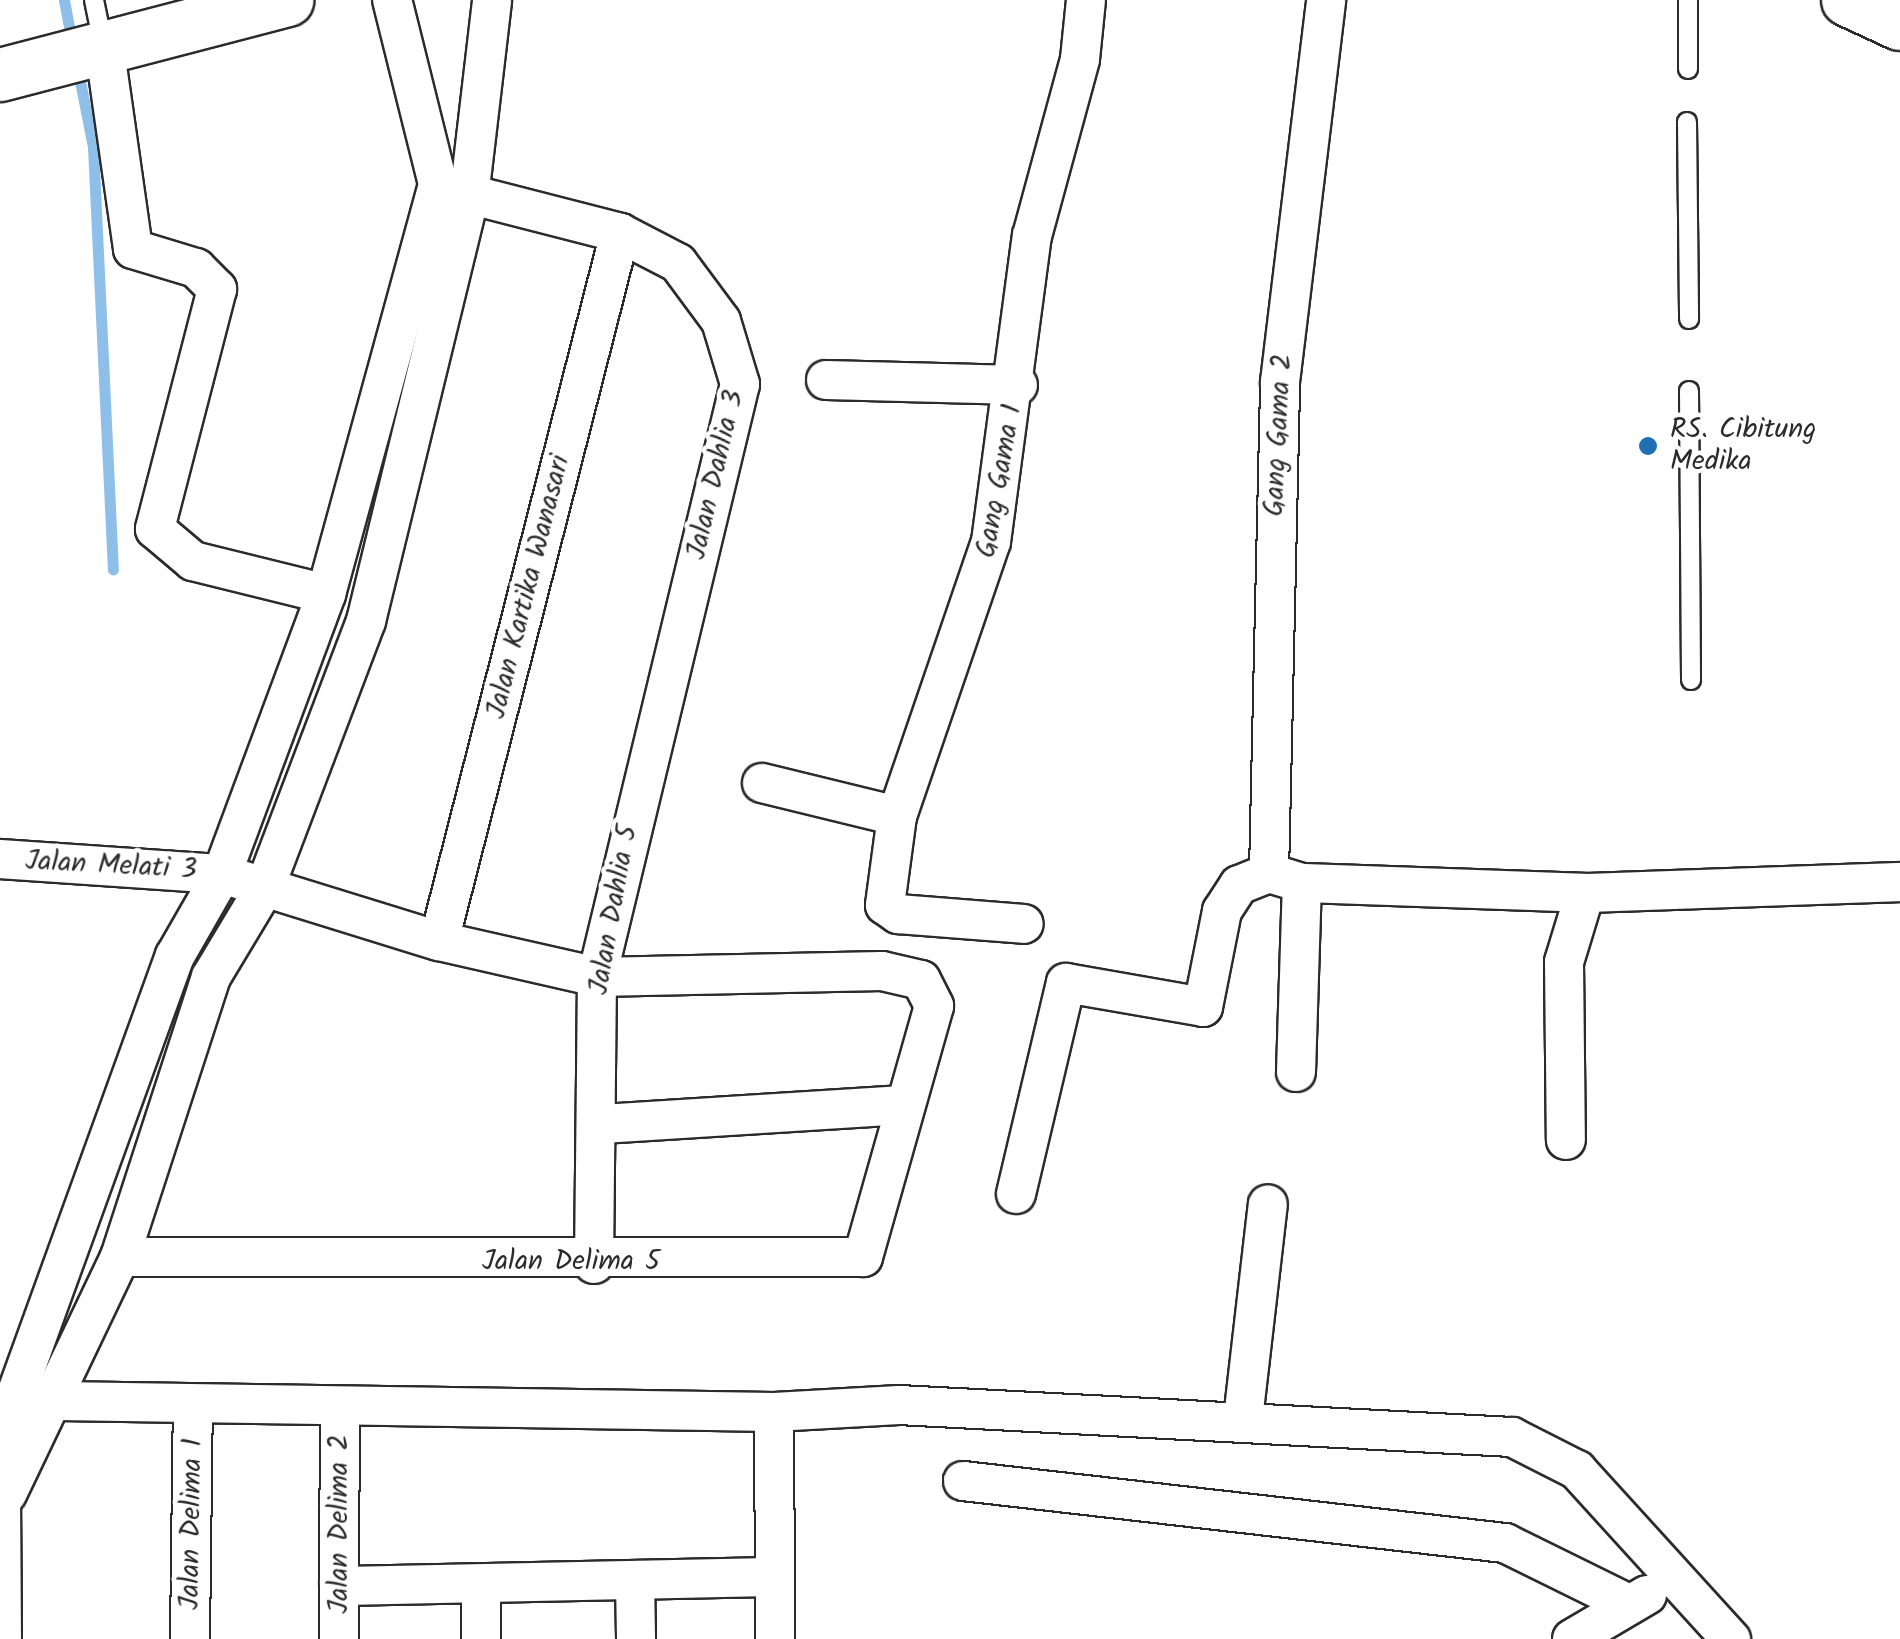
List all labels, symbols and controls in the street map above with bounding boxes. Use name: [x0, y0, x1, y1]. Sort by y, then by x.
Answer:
street label: Gang Gama 2: [1258, 353, 1300, 517]
street label: Jalan Dahlia 3: [680, 387, 752, 563]
street label: Gang Gama 1: [970, 402, 1030, 560]
place label: RS. Cibitung Medika: [1670, 413, 1816, 479]
marker: RS. Cibitung Medika: [1635, 433, 1661, 459]
street label: Jalan Kartika Wanasari: [480, 452, 578, 722]
street label: Jalan Dahlia 5: [583, 823, 645, 997]
street label: Jalan Melati 3: [24, 845, 198, 887]
street label: Jalan Delima 5: [482, 1245, 660, 1279]
street label: Jalan Delima 2: [323, 1434, 357, 1614]
street label: Jalan Delima 1: [174, 1438, 210, 1610]

